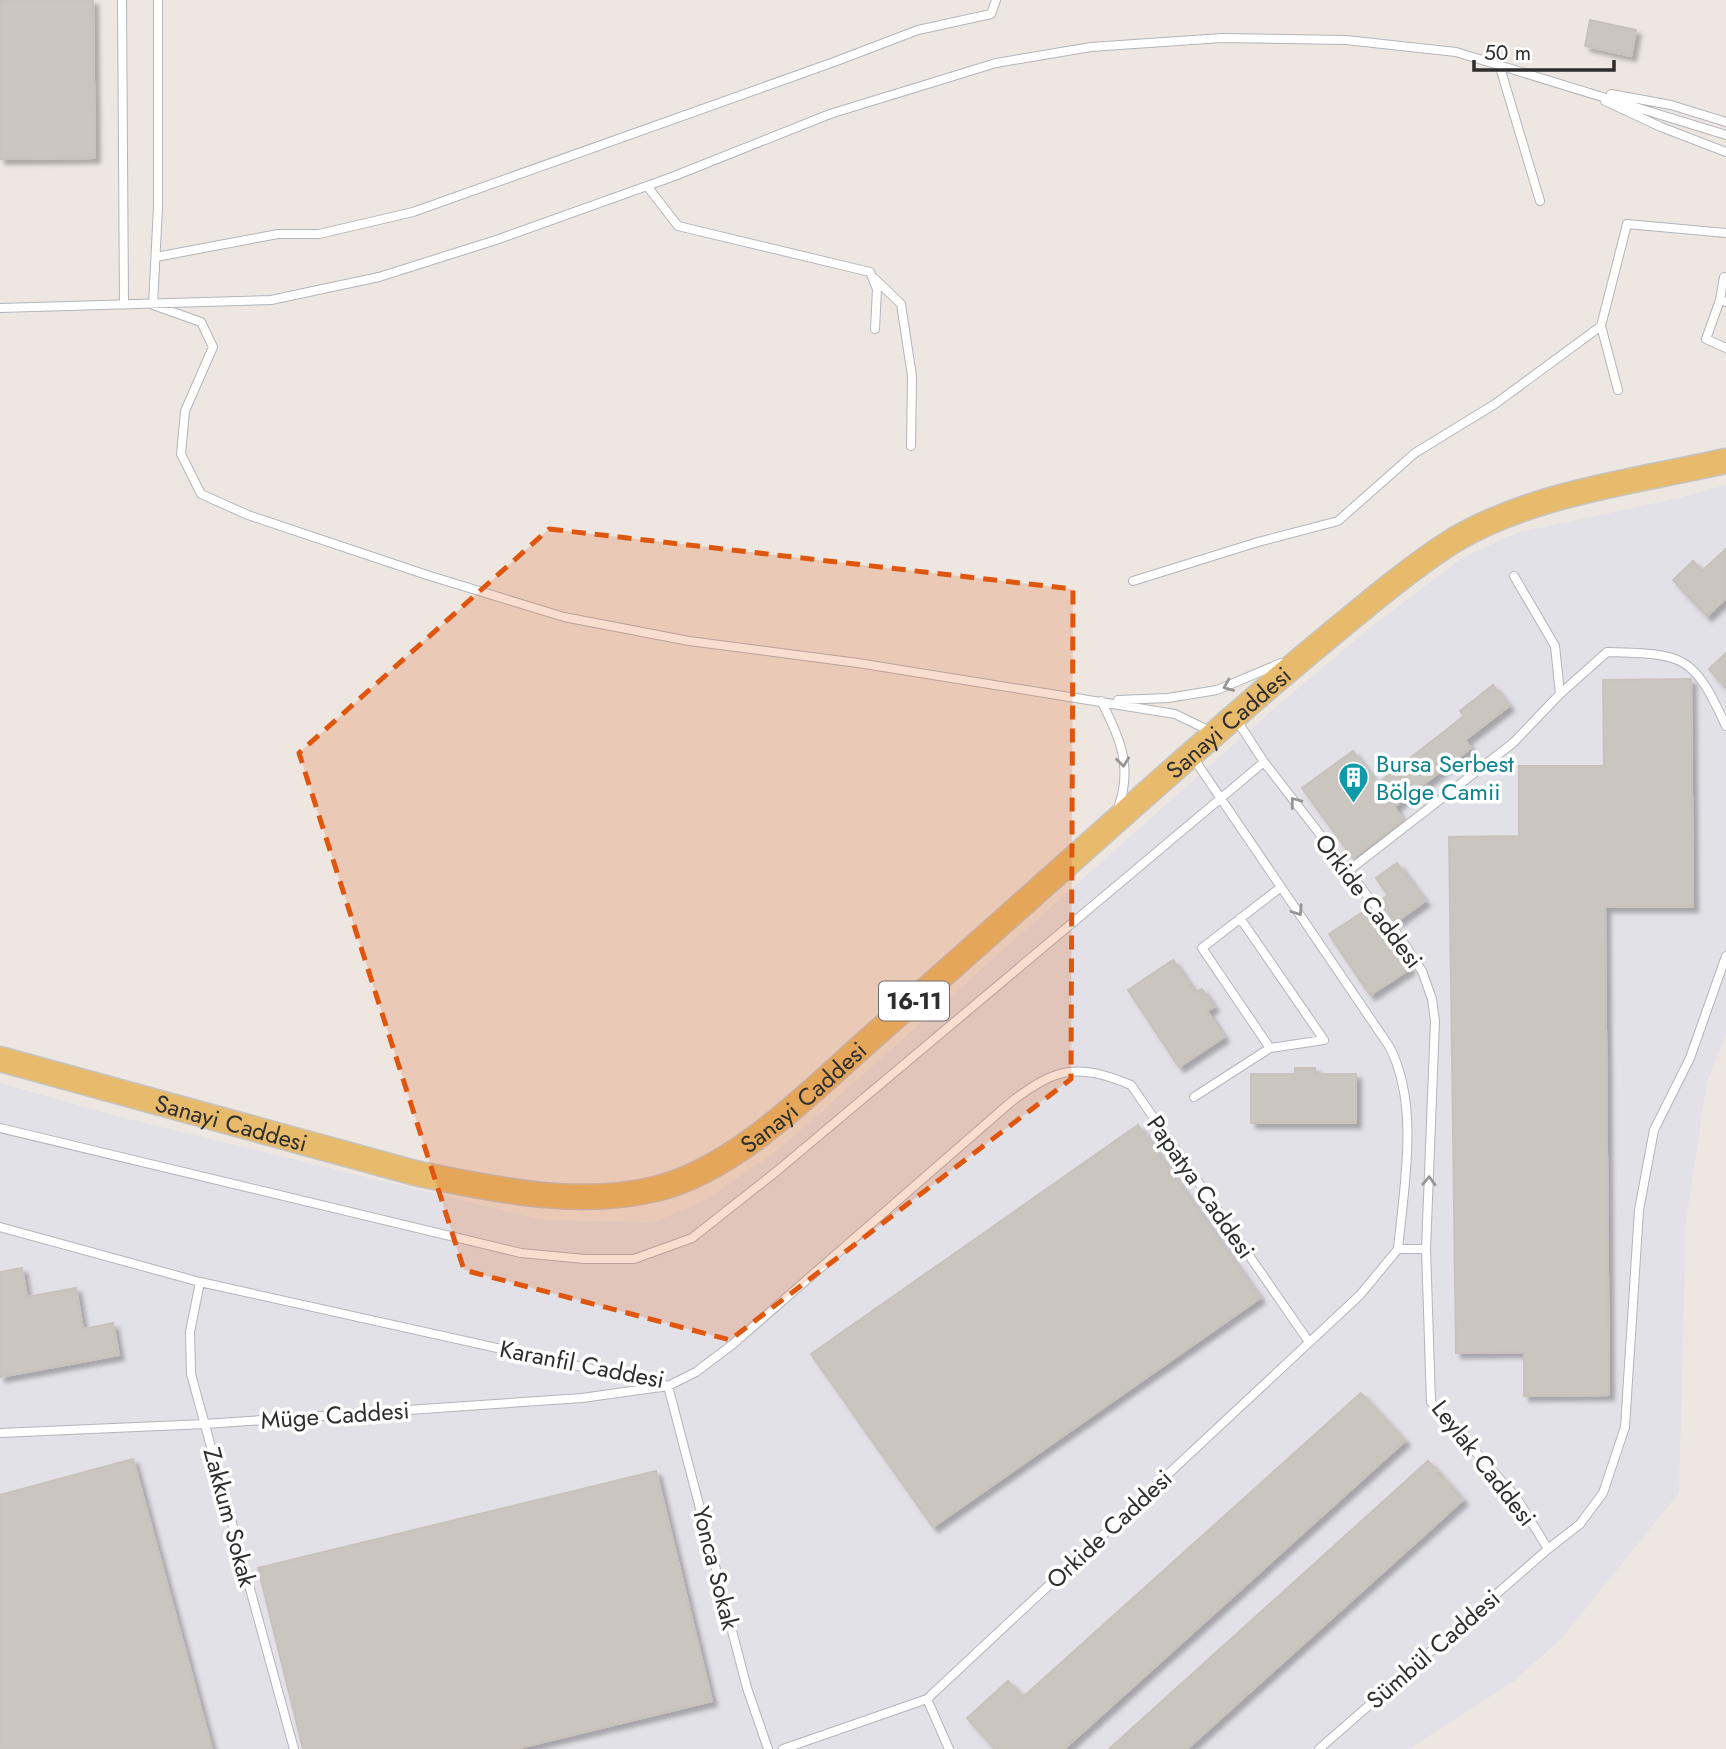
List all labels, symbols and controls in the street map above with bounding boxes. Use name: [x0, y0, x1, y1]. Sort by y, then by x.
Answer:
scale bar: [1474, 28, 1614, 72]
text: 50 m: [1484, 38, 1531, 68]
street label: Sanayi Caddesi: [1158, 658, 1299, 787]
one-way arrow: [1223, 677, 1235, 691]
place label: Bursa Serbest Bölge Camii: [1376, 746, 1514, 809]
one-way arrow: [1115, 756, 1130, 768]
building icon: Bursa Serbest Bölge Camii: [1336, 760, 1370, 804]
one-way arrow: [1291, 797, 1303, 809]
street label: Orkide Caddesi: [1307, 826, 1431, 976]
one-way arrow: [1290, 903, 1302, 916]
road number: 16-11: [879, 982, 949, 1020]
street label: Sanayi Caddesi: [733, 1033, 874, 1161]
street label: Sanayi Caddesi: [151, 1085, 311, 1160]
street label: Papatya Caddesi: [1139, 1108, 1263, 1266]
one-way arrow: [1421, 1175, 1436, 1186]
street label: Karanfil Caddesi: [497, 1331, 667, 1397]
street label: Müge Caddesi: [260, 1392, 410, 1438]
street label: Leylak Caddesi: [1423, 1392, 1545, 1534]
street label: Zakkum Sokak: [195, 1443, 266, 1591]
street label: Orkide Caddesi: [1038, 1461, 1180, 1597]
street label: Yonca Sokak: [684, 1503, 748, 1634]
street label: Sümbül Caddesi: [1358, 1581, 1508, 1717]

